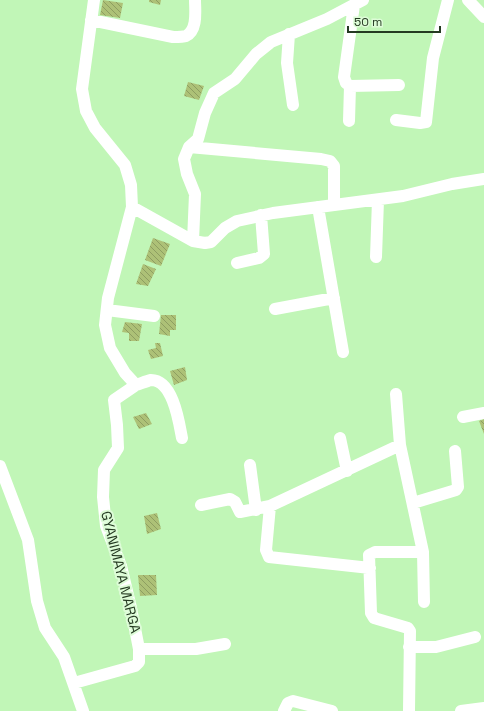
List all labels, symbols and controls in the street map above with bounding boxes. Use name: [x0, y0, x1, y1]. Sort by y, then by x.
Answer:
scale bar: [348, 8, 440, 34]
text: 50 m: [354, 14, 382, 30]
street label: GYANIMAYA MARGA: [97, 509, 145, 635]

